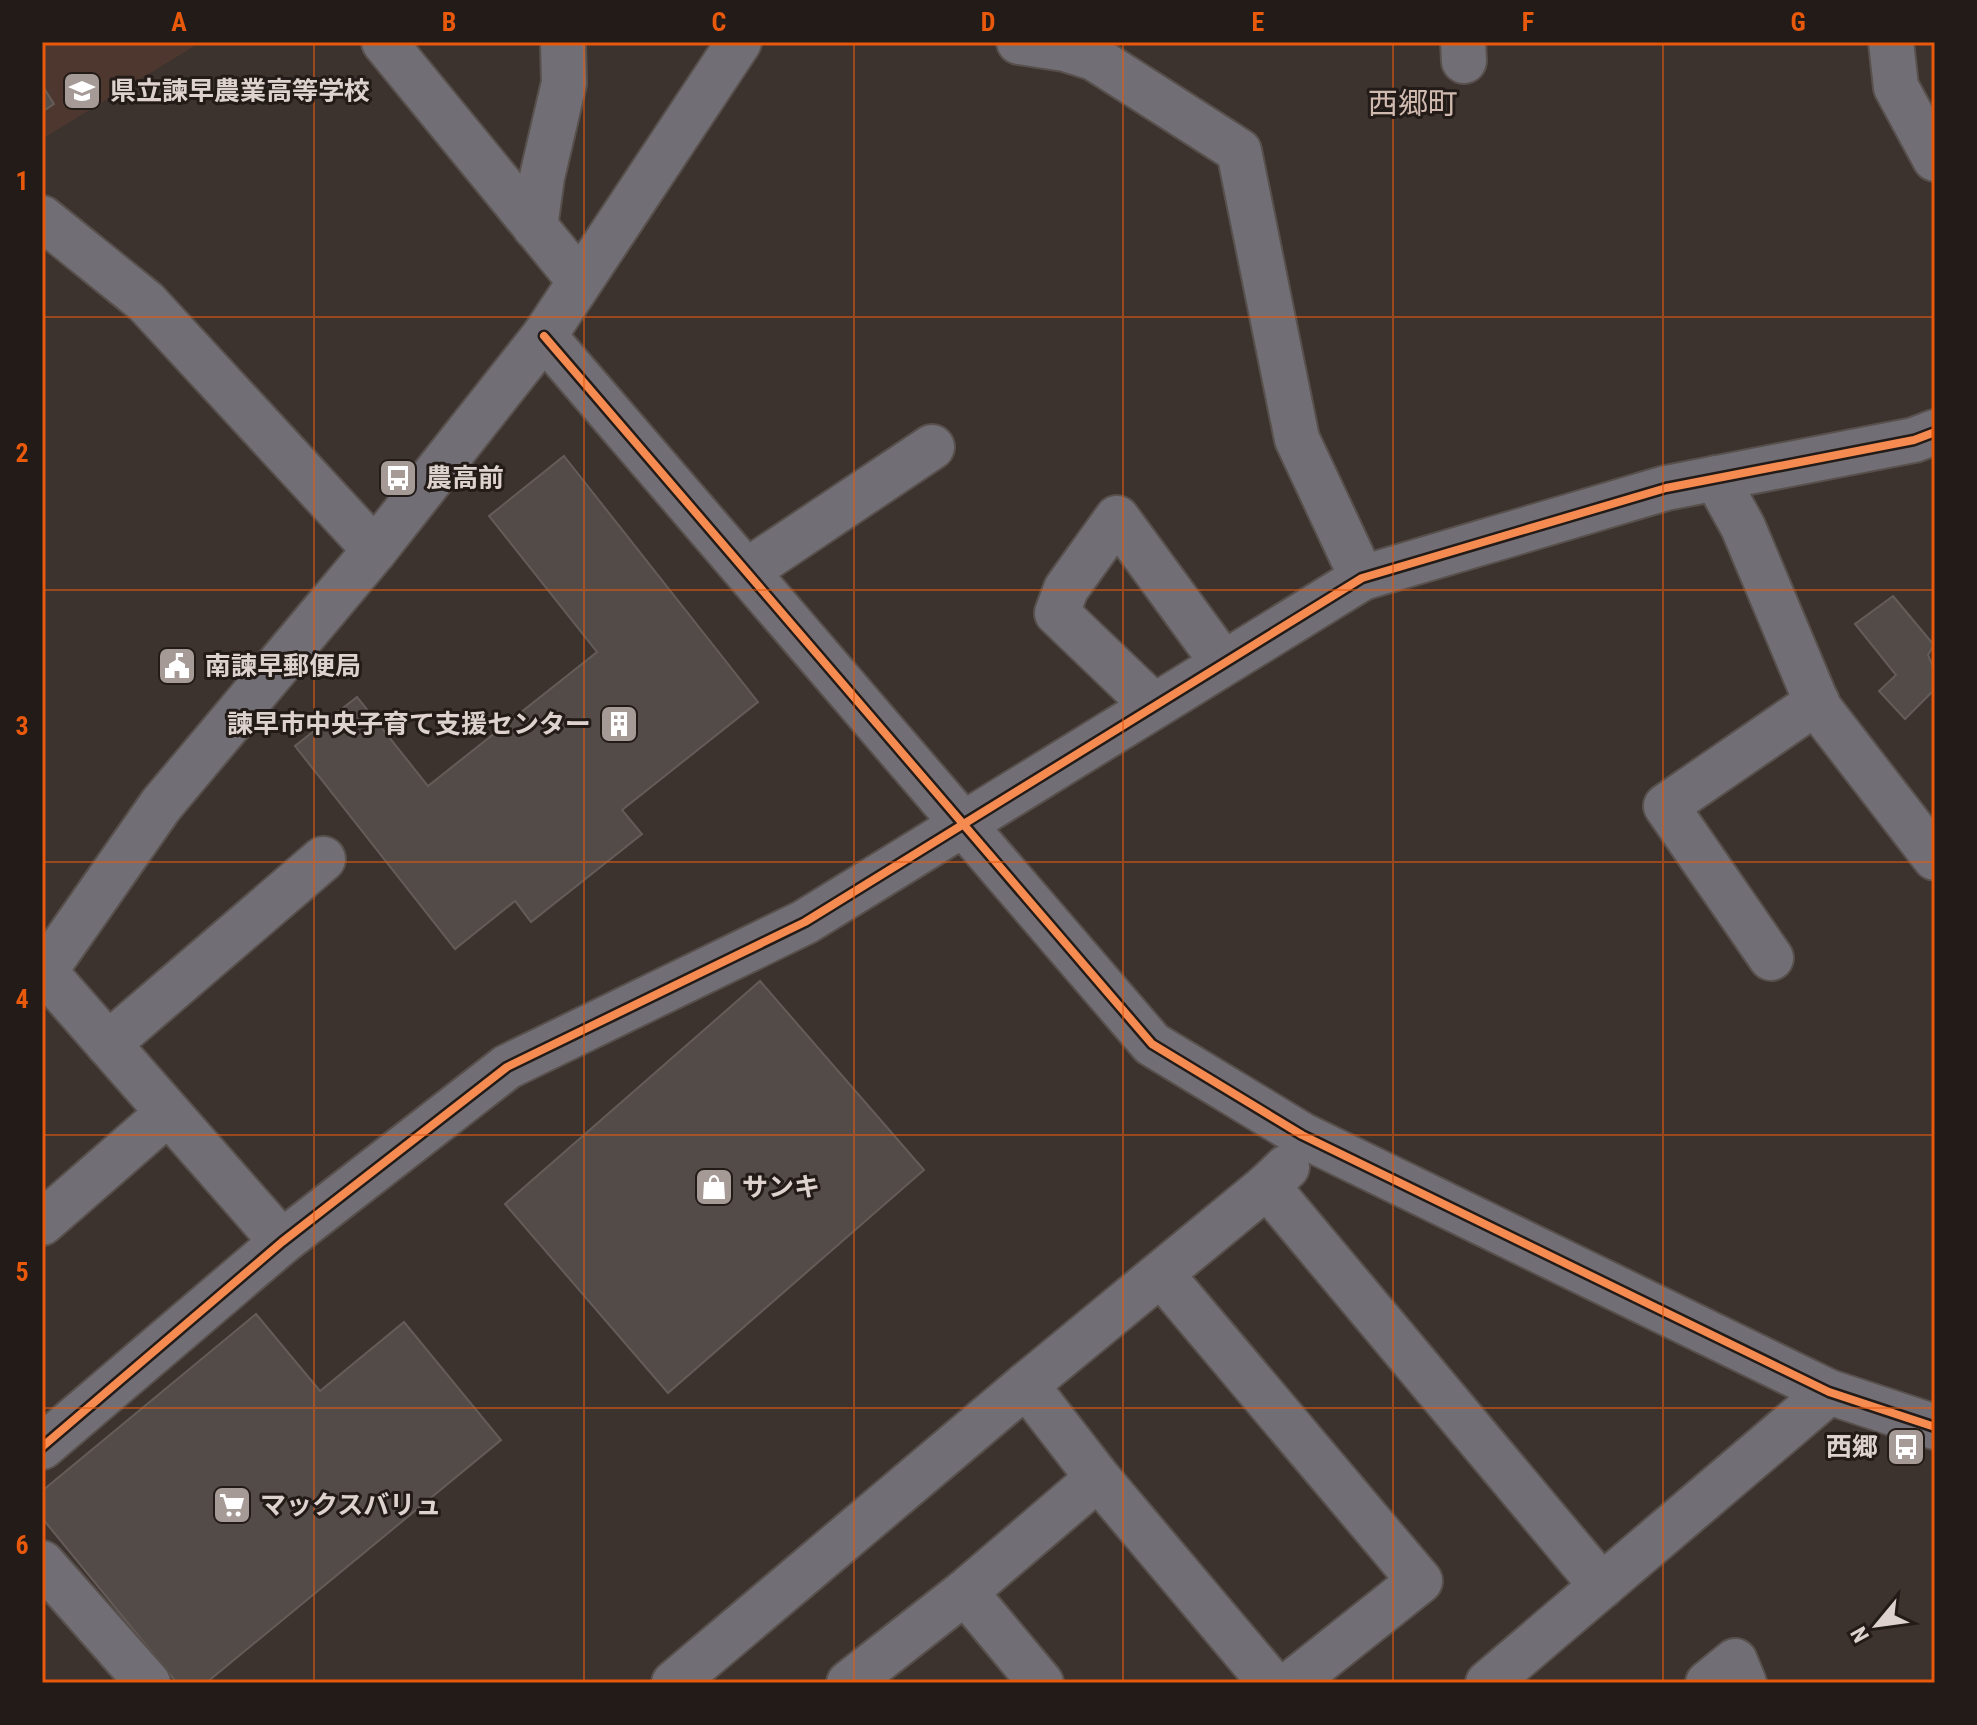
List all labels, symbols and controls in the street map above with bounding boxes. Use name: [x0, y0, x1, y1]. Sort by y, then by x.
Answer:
text: A: [171, 7, 187, 37]
text: B: [442, 7, 456, 37]
text: C: [712, 7, 727, 37]
text: D: [981, 7, 995, 37]
text: E: [1252, 7, 1265, 37]
text: F: [1522, 7, 1534, 37]
text: G: [1790, 7, 1806, 37]
school or university icon: 県立諫早農業高等学校: [61, 70, 103, 112]
place label: 県立諫早農業高等学校: [110, 76, 370, 106]
district label: 西郷町: [1368, 86, 1458, 121]
text: 1: [15, 166, 29, 196]
text: 2: [15, 438, 29, 468]
bus stop icon: 農高前: [377, 457, 419, 499]
place label: 農高前: [426, 463, 504, 493]
public building icon: 南諫早郵便局: [156, 645, 198, 687]
place label: 南諫早郵便局: [205, 651, 361, 681]
building icon: 諫早市中央子育て支援センター: [598, 703, 640, 745]
place label: 諫早市中央子育て支援センター: [227, 709, 591, 739]
text: 3: [15, 711, 29, 741]
text: 4: [15, 984, 29, 1014]
shop icon: サンキ: [693, 1166, 735, 1208]
place label: サンキ: [742, 1172, 820, 1202]
text: 5: [15, 1257, 29, 1287]
bus stop icon: 西郷: [1885, 1426, 1927, 1468]
place label: 西郷: [1826, 1432, 1878, 1462]
supermarket icon: マックスバリュ: [211, 1484, 253, 1526]
place label: マックスバリュ: [260, 1490, 441, 1520]
text: 6: [15, 1530, 29, 1560]
north arrow: [1837, 1585, 1917, 1665]
text: N: [1846, 1622, 1874, 1646]

